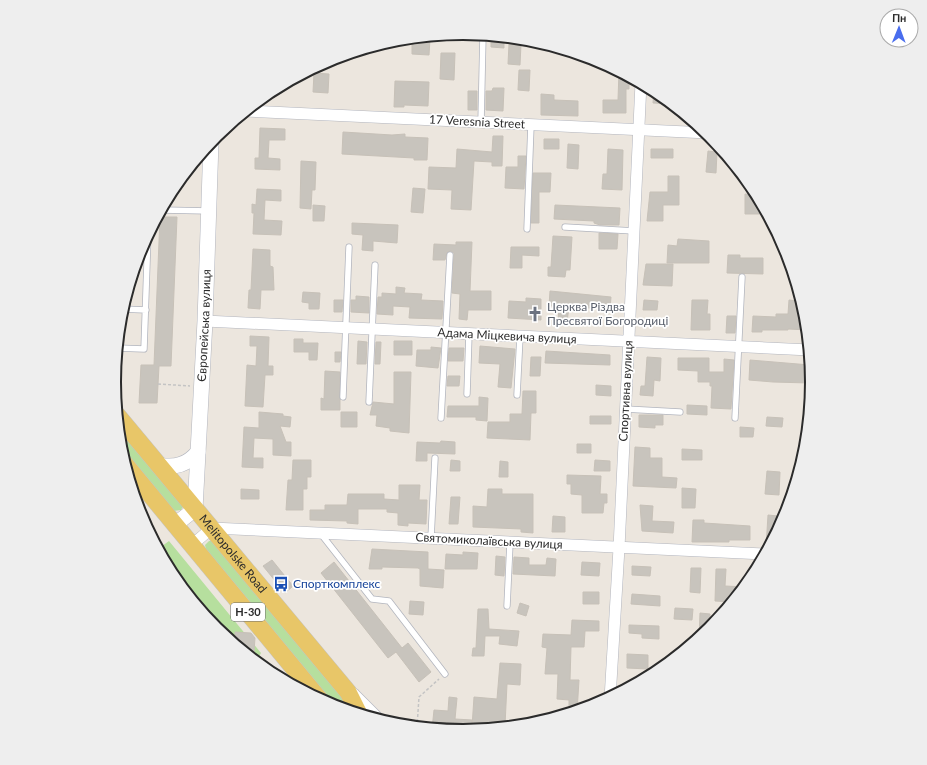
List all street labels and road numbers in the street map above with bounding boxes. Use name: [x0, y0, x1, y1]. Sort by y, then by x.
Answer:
street label: 17 Veresnia Street: [429, 111, 526, 132]
street label: Європейська вулиця: [194, 269, 214, 382]
street label: Адама Міцкевича вулиця: [437, 324, 577, 347]
street label: Спортивна вулиця: [615, 340, 636, 442]
street label: Melitopolske Road: [196, 511, 270, 596]
street label: Святомиколаївська вулиця: [415, 529, 563, 552]
road number: Н-30: [231, 603, 265, 621]

